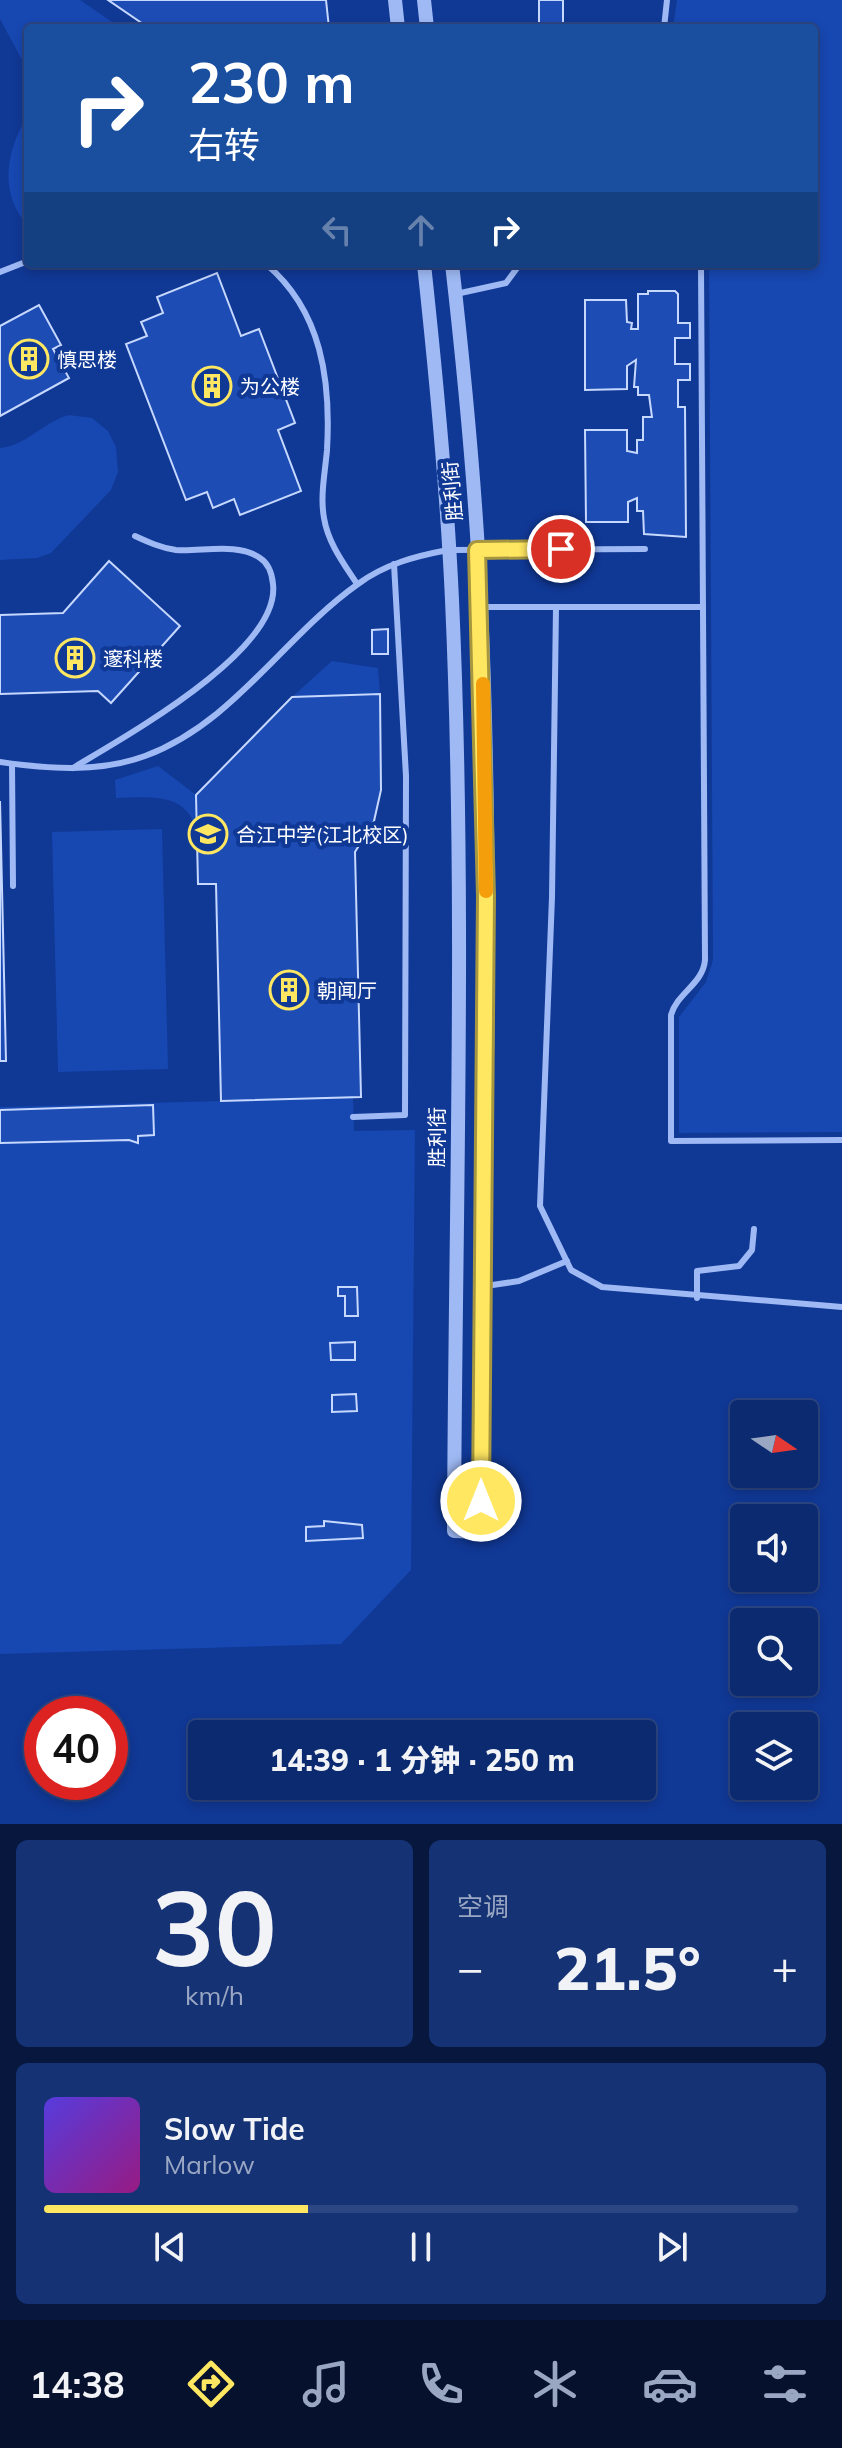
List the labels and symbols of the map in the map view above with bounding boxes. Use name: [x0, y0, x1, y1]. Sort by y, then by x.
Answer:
building icon: 慎思楼: [8, 338, 50, 380]
place label: 慎思楼: [57, 347, 117, 372]
building icon: 为公楼: [191, 365, 233, 407]
place label: 为公楼: [240, 374, 300, 399]
street label: 胜利街: [437, 460, 467, 522]
pin: [527, 515, 595, 583]
building icon: 邃科楼: [54, 637, 96, 679]
place label: 邃科楼: [103, 646, 163, 671]
school or university icon: 合江中学(江北校区): [187, 813, 229, 855]
place label: 合江中学(江北校区): [236, 822, 409, 847]
building icon: 朝闻厅: [268, 969, 310, 1011]
place label: 朝闻厅: [317, 978, 377, 1003]
street label: 胜利街: [424, 1107, 449, 1167]
north arrow: [730, 1400, 818, 1488]
position arrow: [439, 1459, 523, 1543]
speed limit sign: 40: [24, 1696, 128, 1800]

